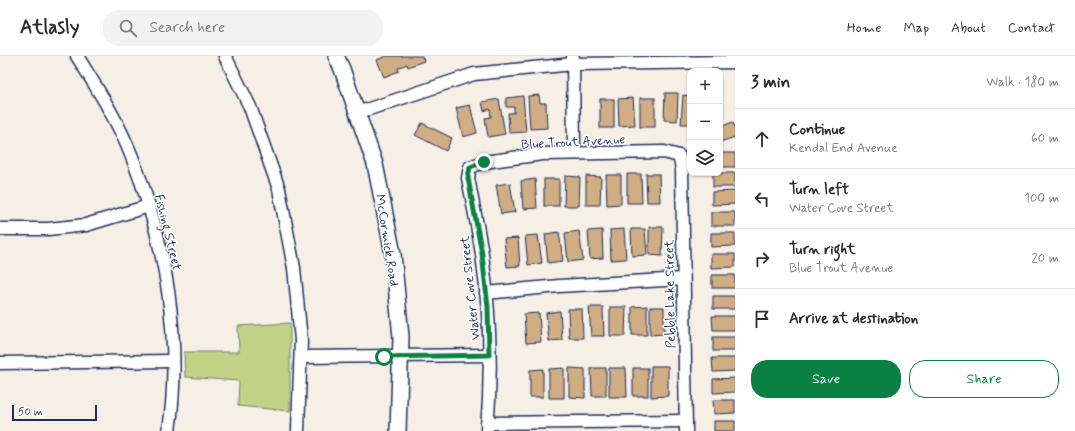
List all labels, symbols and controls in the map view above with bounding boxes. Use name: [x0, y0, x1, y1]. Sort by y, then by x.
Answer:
search box: [103, 10, 383, 46]
text: Atlasly: [20, 15, 79, 40]
icon: search: [117, 17, 139, 39]
text: Search here: [149, 18, 225, 38]
text: Home: [847, 19, 881, 37]
text: Map: [903, 19, 929, 37]
text: About: [951, 19, 986, 37]
text: Contact: [1008, 19, 1055, 37]
map controls: [687, 68, 723, 176]
button: +: [687, 68, 723, 104]
text: 3 min: [751, 71, 790, 93]
text: Walk · 180 m: [986, 74, 1059, 91]
button: −: [687, 104, 723, 140]
text: Continue: [789, 120, 845, 140]
icon: ahead: [751, 128, 773, 150]
text: 60 m: [1031, 130, 1059, 147]
street label: Blue Trout Avenue: [521, 131, 626, 154]
button: layers: [687, 140, 723, 176]
text: Kendal End Avenue: [789, 140, 898, 157]
route end: [475, 153, 493, 171]
text: Turn left: [789, 180, 849, 200]
icon: left: [751, 188, 773, 210]
text: 100 m: [1024, 190, 1059, 207]
street label: Fishing Street: [148, 193, 185, 273]
street label: McCormick Road: [371, 193, 402, 287]
text: Water Cove Street: [789, 200, 894, 217]
street label: Water Cove Street: [457, 234, 484, 341]
street label: Pebble Lake Street: [661, 239, 680, 349]
text: Turn right: [789, 240, 856, 260]
icon: right: [751, 248, 773, 270]
text: 20 m: [1031, 250, 1059, 267]
text: Blue Trout Avenue: [789, 260, 893, 277]
icon: arrive: [751, 308, 773, 330]
text: Arrive at destination: [789, 309, 918, 329]
route start: [375, 348, 393, 366]
button: Save: [751, 360, 901, 398]
button: Share: [909, 360, 1059, 398]
scale bar: [12, 403, 97, 422]
text: 50 m: [18, 405, 43, 419]

